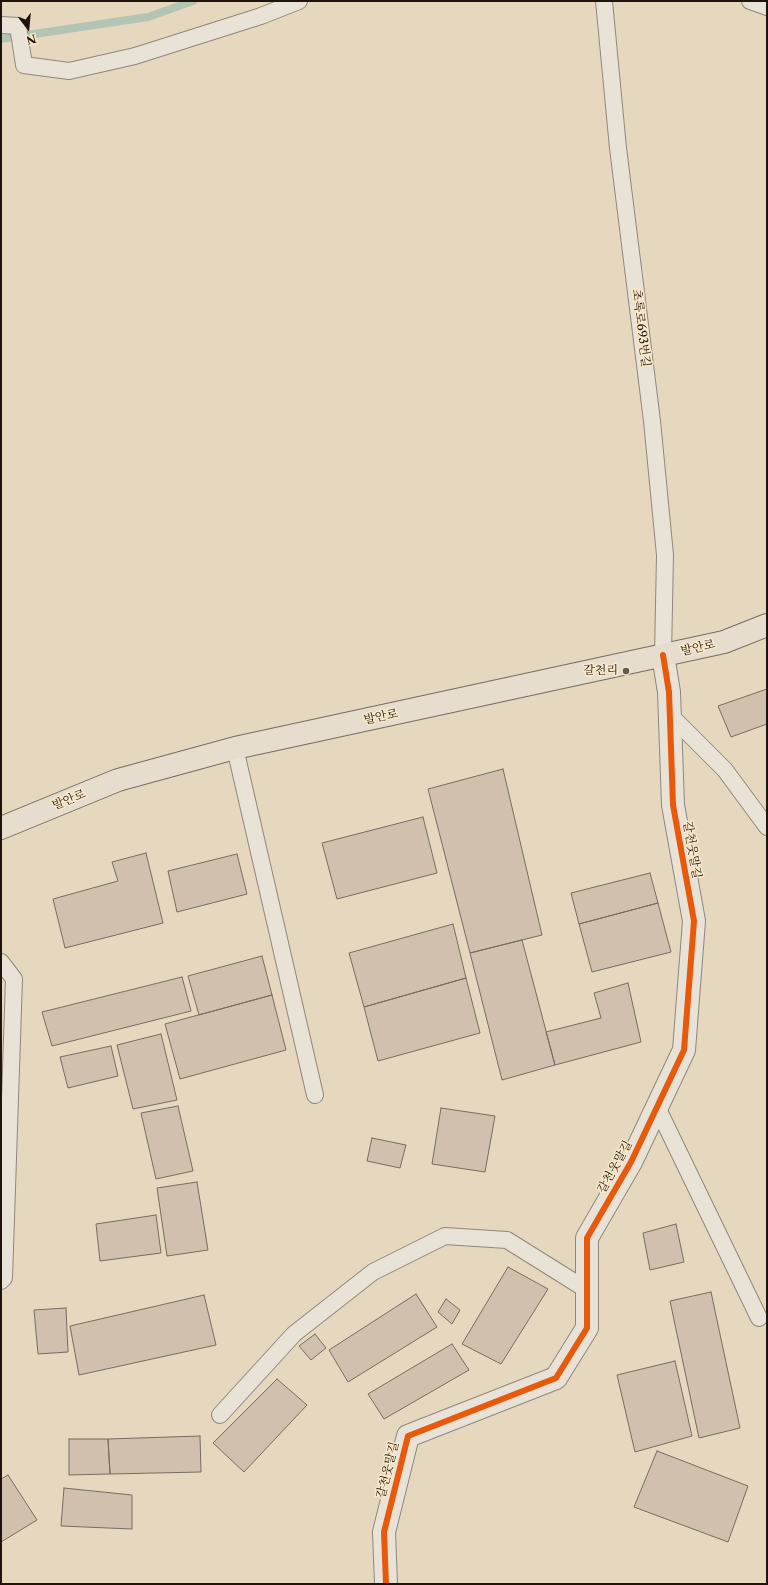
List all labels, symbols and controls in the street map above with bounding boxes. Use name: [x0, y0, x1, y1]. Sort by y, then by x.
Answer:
north arrow: [8, 8, 48, 48]
text: N: [25, 31, 38, 48]
street label: 초록로693번길: [629, 288, 653, 368]
street label: 발안로: [679, 637, 717, 659]
place label: 갈천리: [583, 664, 618, 678]
marker: 갈천리: [621, 666, 631, 676]
street label: 발안로: [362, 706, 400, 728]
street label: 발안로: [50, 787, 88, 813]
street label: 갈천웃말길: [680, 820, 704, 880]
street label: 갈천웃말길: [595, 1138, 635, 1196]
street label: 갈천웃말길: [374, 1440, 402, 1500]

